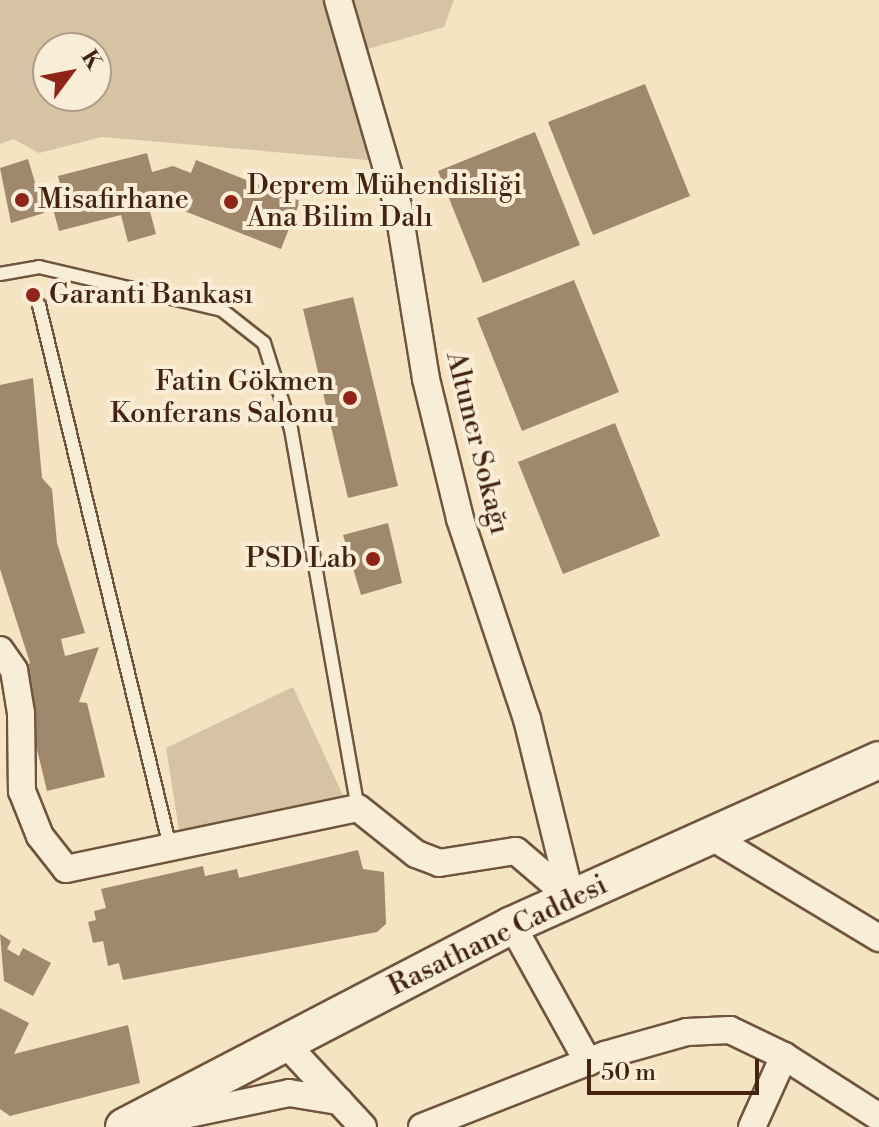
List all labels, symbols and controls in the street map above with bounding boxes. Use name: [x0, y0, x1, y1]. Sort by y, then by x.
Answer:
north arrow: [32, 32, 112, 112]
text: K: [75, 45, 107, 75]
place label: Deprem Mühendisliği Ana Bilim Dalı: [247, 169, 522, 235]
place label: Misafirhane: [38, 183, 189, 217]
marker: Misafirhane: [13, 191, 31, 209]
marker: Deprem Mühendisliği Ana Bilim Dalı: [222, 193, 240, 211]
place label: Garanti Bankası: [49, 278, 253, 312]
marker: Garanti Bankası: [24, 286, 42, 304]
street label: Altuner Sokağı: [438, 348, 516, 538]
place label: Fatin Gökmen Konferans Salonu: [110, 365, 334, 431]
marker: Fatin Gökmen Konferans Salonu: [341, 389, 359, 407]
place label: PSD Lab: [246, 542, 357, 576]
marker: PSD Lab: [364, 550, 382, 568]
street label: Rasathane Caddesi: [383, 868, 613, 1004]
scale bar: [591, 1043, 763, 1093]
text: 50 m: [601, 1058, 656, 1088]

